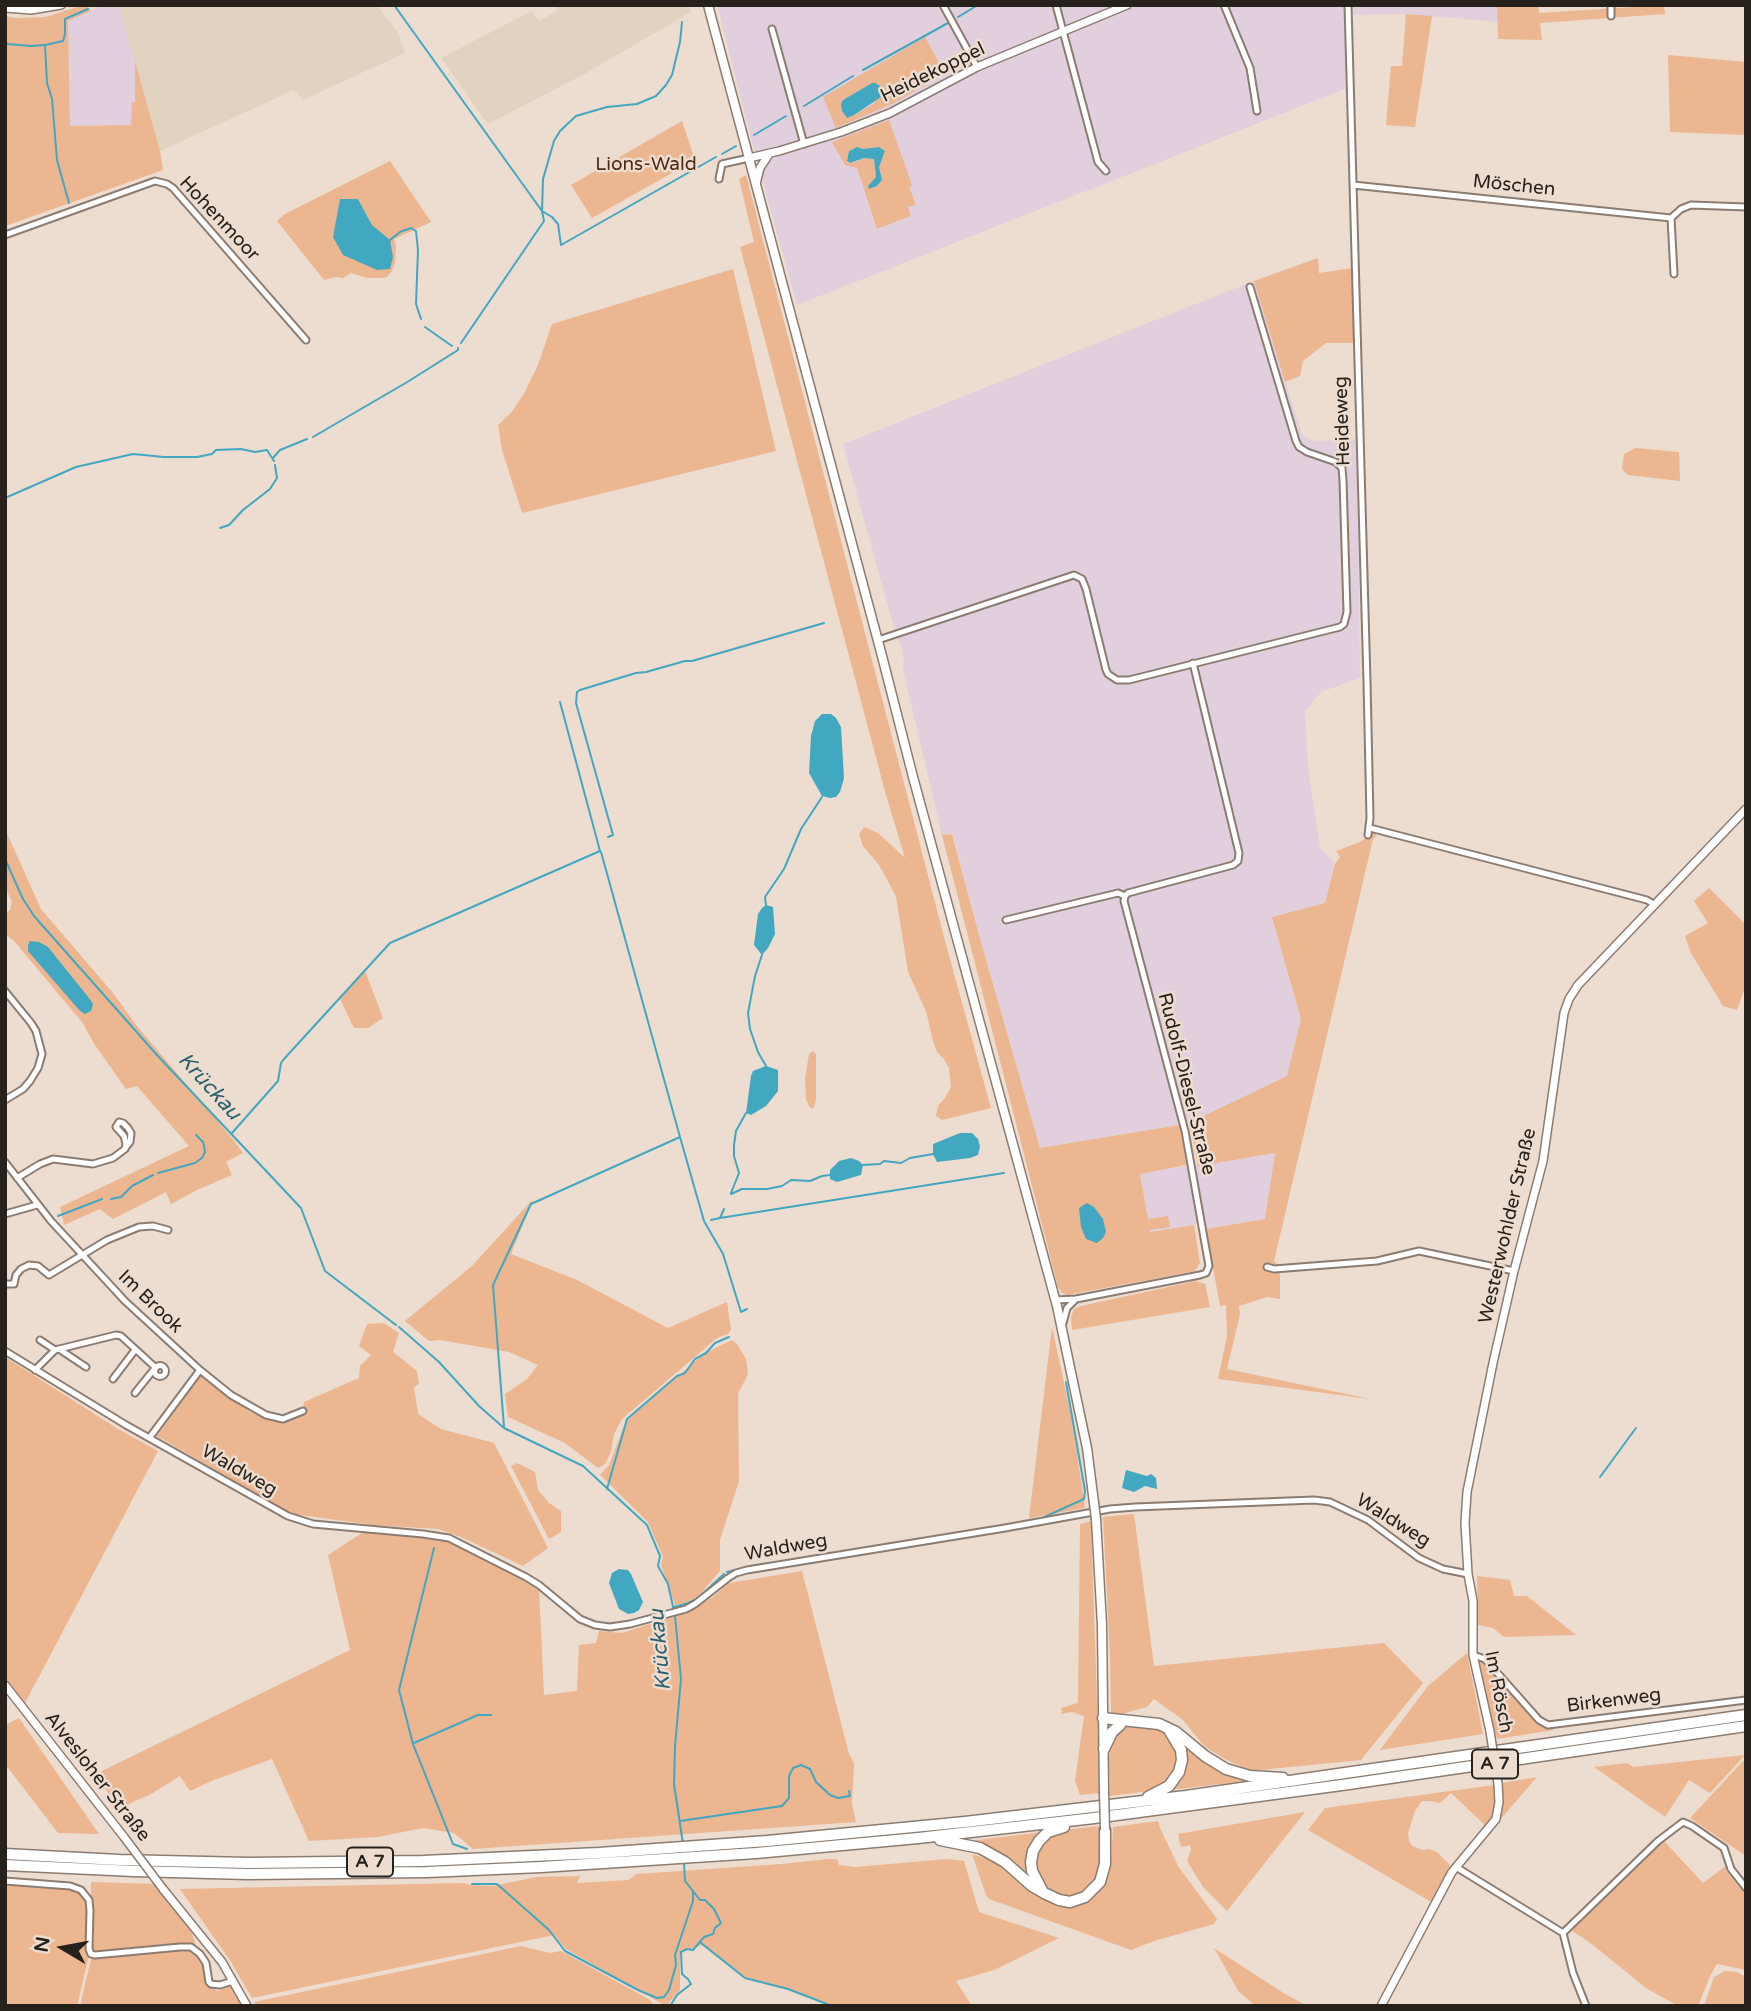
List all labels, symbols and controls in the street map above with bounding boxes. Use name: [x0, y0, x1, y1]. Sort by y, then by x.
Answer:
street label: Heidekoppel: [877, 38, 989, 108]
park label: Lions-Wald: [595, 154, 697, 176]
street label: Möschen: [1472, 170, 1556, 202]
street label: Hohenmoor: [174, 172, 264, 266]
street label: Heideweg: [1330, 376, 1356, 466]
street label: Rudolf-Diesel-Straße: [1152, 991, 1220, 1177]
water label: Krückau: [172, 1048, 246, 1126]
street label: Westerwohlder Straße: [1474, 1126, 1542, 1326]
street label: Im Brook: [113, 1266, 187, 1338]
street label: Waldweg: [197, 1440, 281, 1502]
street label: Waldweg: [1352, 1489, 1434, 1553]
street label: Waldweg: [743, 1530, 829, 1566]
water label: Krückau: [645, 1608, 677, 1692]
street label: Im Rösch: [1479, 1649, 1517, 1735]
street label: Birkenweg: [1565, 1684, 1663, 1718]
street label: Alvesloher Straße: [39, 1708, 155, 1846]
road number: A 7: [1472, 1750, 1518, 1778]
road number: A 7: [347, 1848, 393, 1876]
north arrow: [28, 1913, 98, 1983]
text: N: [30, 1935, 54, 1954]

